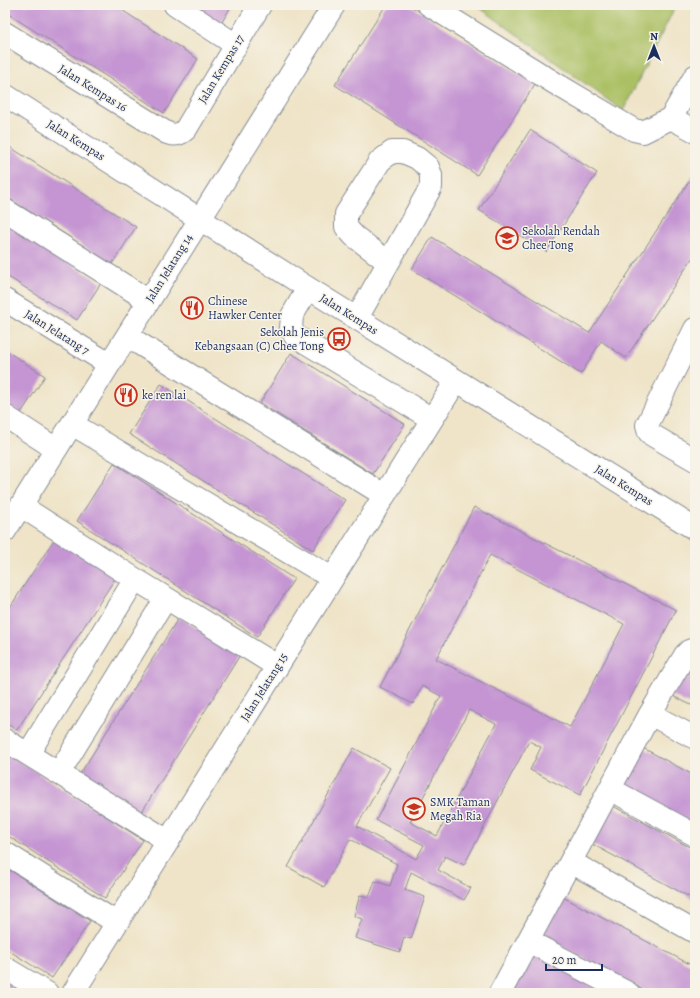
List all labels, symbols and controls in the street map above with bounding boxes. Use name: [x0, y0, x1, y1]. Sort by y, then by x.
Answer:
north arrow: [634, 26, 674, 66]
text: N: [650, 29, 658, 44]
street label: Jalan Kempas 17: [194, 31, 248, 106]
street label: Jalan Kempas 16: [56, 61, 131, 116]
street label: Jalan Kempas: [44, 116, 108, 164]
place label: Sekolah Rendah Chee Tong: [522, 223, 600, 253]
school or university icon: Sekolah Rendah Chee Tong: [494, 225, 520, 251]
street label: Jalan Jelatang 14: [142, 230, 197, 305]
street label: Jalan Kempas: [317, 290, 381, 338]
place label: Chinese Hawker Center: [208, 293, 282, 323]
restaurant icon: Chinese Hawker Center: [179, 295, 205, 321]
street label: Jalan Jelatang 7: [22, 306, 93, 359]
place label: Sekolah Jenis Kebangsaan (C) Chee Tong: [194, 324, 324, 354]
bus stop icon: Sekolah Jenis Kebangsaan (C) Chee Tong: [326, 326, 352, 352]
restaurant icon: ke ren lai: [113, 382, 139, 408]
place label: ke ren lai: [142, 387, 186, 403]
street label: Jalan Kempas: [592, 461, 656, 509]
street label: Jalan Jelatang 15: [237, 650, 291, 724]
place label: SMK Taman Megah Ria: [430, 794, 491, 824]
school or university icon: SMK Taman Megah Ria: [401, 796, 427, 822]
scale bar: [546, 946, 602, 972]
text: 20 m: [552, 952, 576, 968]

